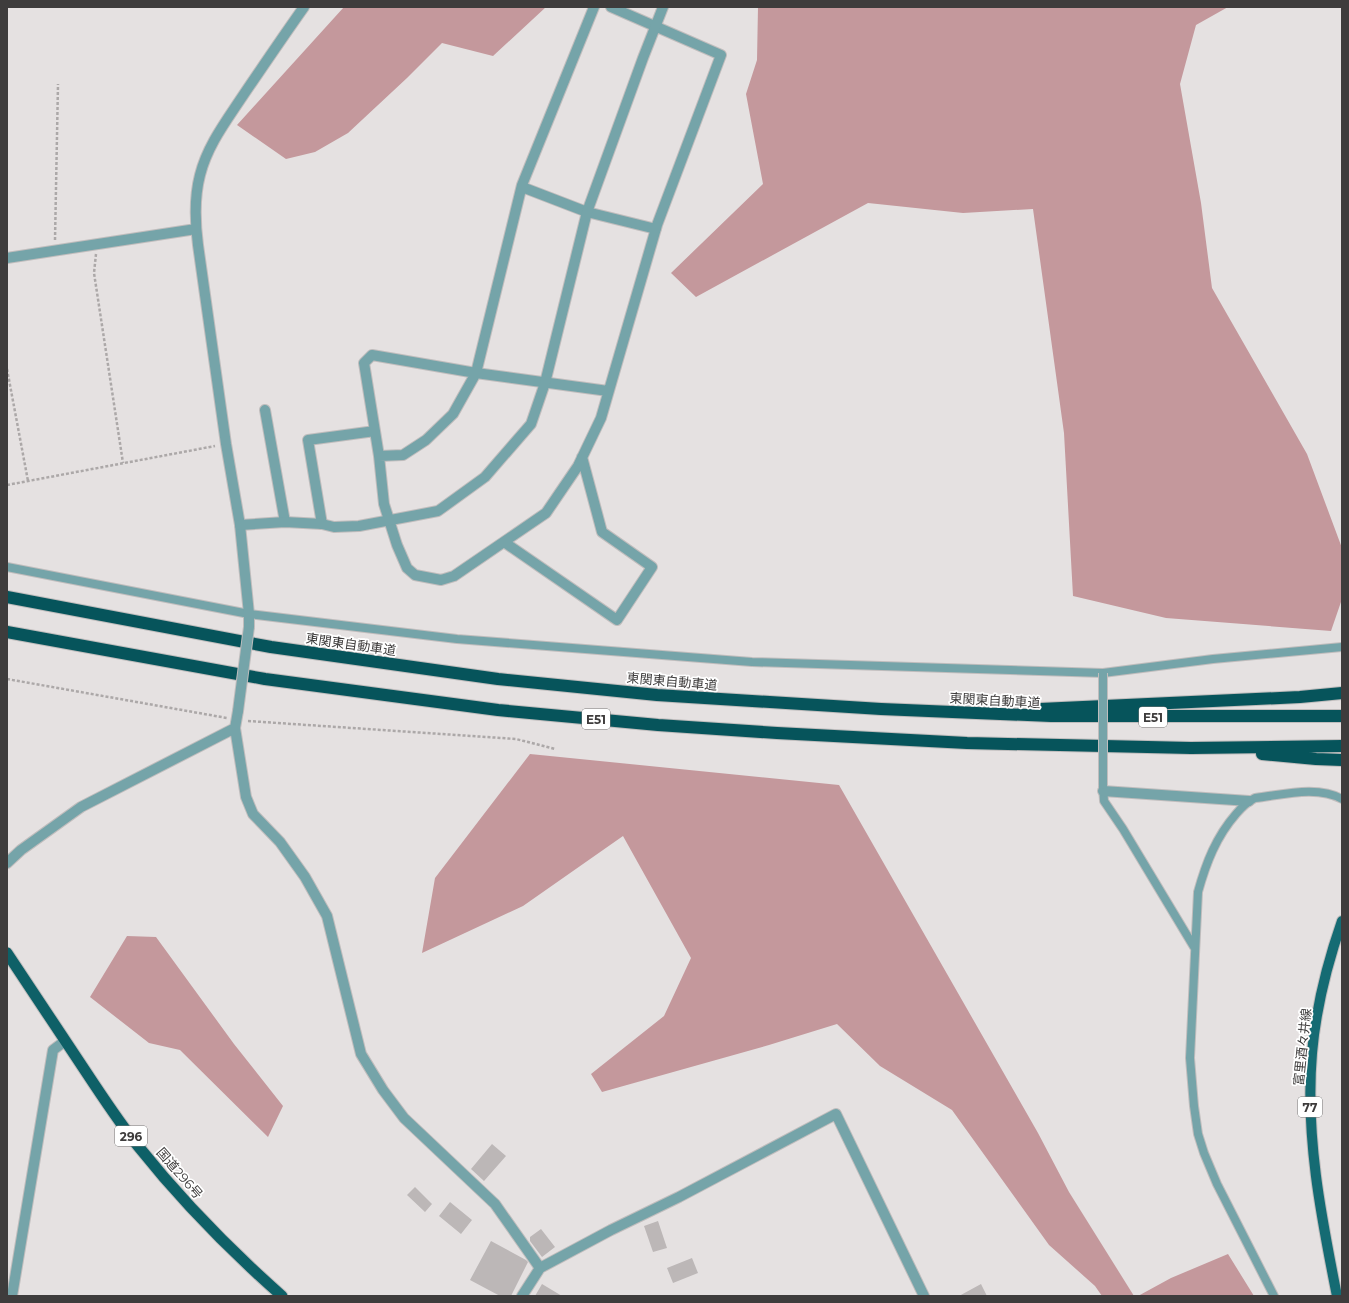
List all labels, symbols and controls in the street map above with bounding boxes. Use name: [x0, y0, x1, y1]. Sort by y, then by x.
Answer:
street label: 東関東自動車道: [305, 630, 397, 658]
street label: 東関東自動車道: [626, 669, 718, 693]
street label: 東関東自動車道: [949, 690, 1041, 710]
road number: E51: [1139, 707, 1167, 727]
road number: E51: [582, 709, 610, 729]
street label: 富里酒々井線: [1290, 1007, 1314, 1087]
road number: 77: [1298, 1097, 1322, 1117]
road number: 296: [115, 1126, 147, 1146]
street label: 国道296号: [154, 1144, 206, 1202]

